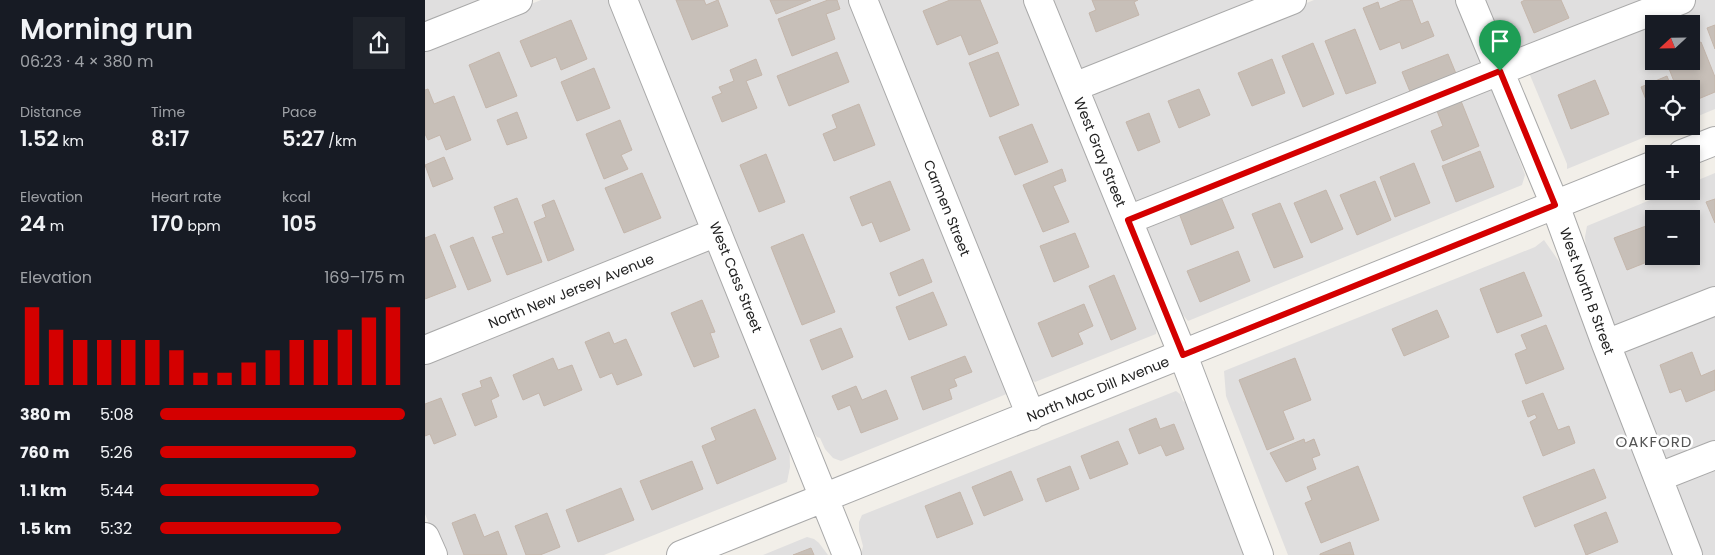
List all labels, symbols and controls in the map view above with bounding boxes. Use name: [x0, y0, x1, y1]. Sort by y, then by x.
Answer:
text: Morning run: [20, 10, 193, 49]
north arrow: [1645, 15, 1700, 70]
map controls: [1645, 15, 1700, 265]
button: share: [353, 17, 405, 69]
pin: [1479, 20, 1521, 71]
icon: arrive: [1486, 27, 1514, 55]
text: 06:23 · 4 × 380 m: [20, 50, 153, 73]
button: locate: [1645, 80, 1700, 135]
street label: West Gray Street: [1069, 94, 1131, 210]
text: Distance: [20, 102, 81, 122]
text: Time: [151, 102, 185, 122]
text: Pace: [282, 102, 317, 122]
text: 1.52: [20, 124, 59, 153]
text: 8:17: [151, 124, 189, 153]
text: 5:27: [282, 124, 325, 153]
text: km: [59, 131, 84, 151]
text: /km: [325, 131, 357, 151]
button: +: [1645, 145, 1700, 200]
street label: Carmen Street: [919, 157, 975, 259]
text: Elevation: [20, 187, 83, 207]
text: Heart rate: [151, 187, 221, 207]
text: kcal: [282, 187, 311, 207]
text: 24: [20, 209, 46, 238]
text: 170: [151, 209, 184, 238]
text: 105: [282, 209, 317, 238]
button: −: [1645, 210, 1700, 265]
text: m: [46, 216, 64, 236]
text: bpm: [184, 216, 221, 236]
street label: West Cass Street: [705, 218, 767, 336]
street label: West North B Street: [1555, 225, 1619, 357]
street label: North New Jersey Avenue: [485, 248, 657, 333]
text: Elevation: [20, 266, 92, 289]
text: 169–175 m: [324, 266, 405, 289]
street label: North Mac Dill Avenue: [1024, 351, 1173, 427]
text: 380 m: [20, 403, 71, 426]
text: 5:08: [100, 403, 134, 426]
district label: OAKFORD: [1616, 431, 1692, 452]
text: 760 m: [20, 441, 70, 464]
text: 5:26: [100, 441, 133, 464]
text: 1.1 km: [20, 479, 67, 502]
text: 5:44: [100, 479, 134, 502]
text: 1.5 km: [20, 517, 71, 540]
text: 5:32: [100, 517, 132, 540]

